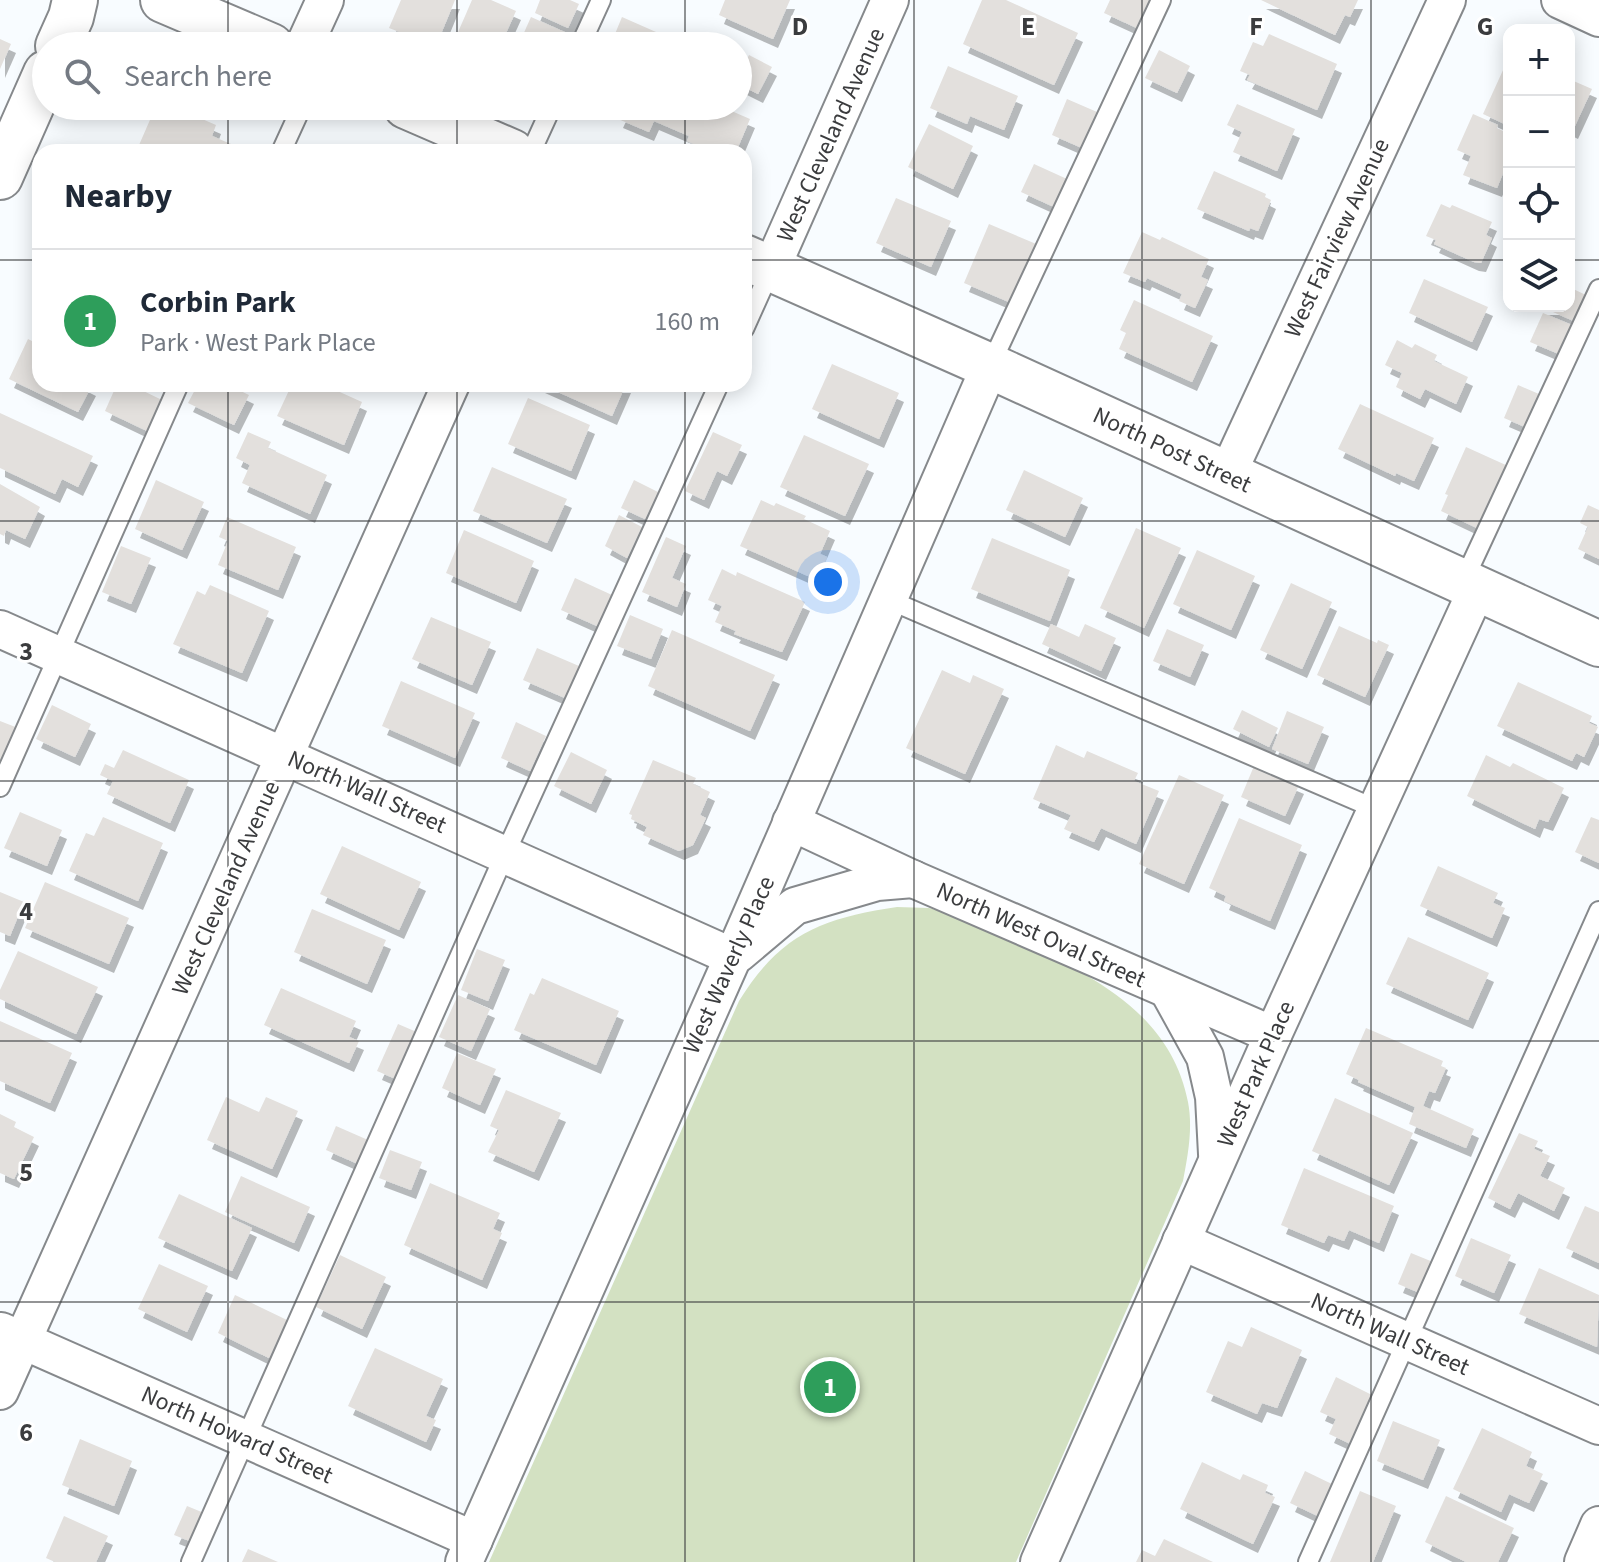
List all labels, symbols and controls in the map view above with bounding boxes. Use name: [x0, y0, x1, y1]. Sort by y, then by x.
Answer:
text: D: [792, 8, 808, 45]
text: E: [1021, 8, 1035, 45]
text: F: [1249, 8, 1263, 45]
text: G: [1477, 8, 1493, 45]
street label: West Cleveland Avenue: [768, 22, 894, 248]
map controls: [1503, 24, 1575, 312]
button: +: [1503, 24, 1575, 96]
search box: [32, 32, 752, 120]
icon: search: [60, 54, 104, 98]
text: Search here: [124, 55, 272, 98]
button: −: [1503, 96, 1575, 168]
street label: West Fairview Avenue: [1275, 133, 1399, 343]
button: locate: [1503, 168, 1575, 240]
text: Nearby: [64, 172, 172, 221]
button: layers: [1503, 240, 1575, 312]
text: Corbin Park: [140, 281, 296, 324]
text: 1: [83, 303, 97, 340]
text: 160 m: [654, 303, 720, 340]
text: Park · West Park Place: [140, 324, 376, 361]
street label: North Post Street: [1087, 398, 1257, 502]
your location: [808, 562, 848, 602]
text: 3: [19, 633, 33, 670]
street label: North Wall Street: [282, 741, 452, 843]
street label: West Cleveland Avenue: [163, 775, 289, 1001]
street label: West Waverly Place: [674, 870, 784, 1060]
street label: North West Oval Street: [931, 873, 1151, 997]
text: 4: [19, 893, 33, 930]
street label: West Park Place: [1208, 995, 1304, 1153]
text: 5: [19, 1154, 33, 1191]
street label: North Wall Street: [1305, 1283, 1475, 1385]
pin: 1: [804, 1357, 856, 1417]
street label: North Howard Street: [135, 1377, 339, 1493]
text: 6: [19, 1414, 33, 1451]

